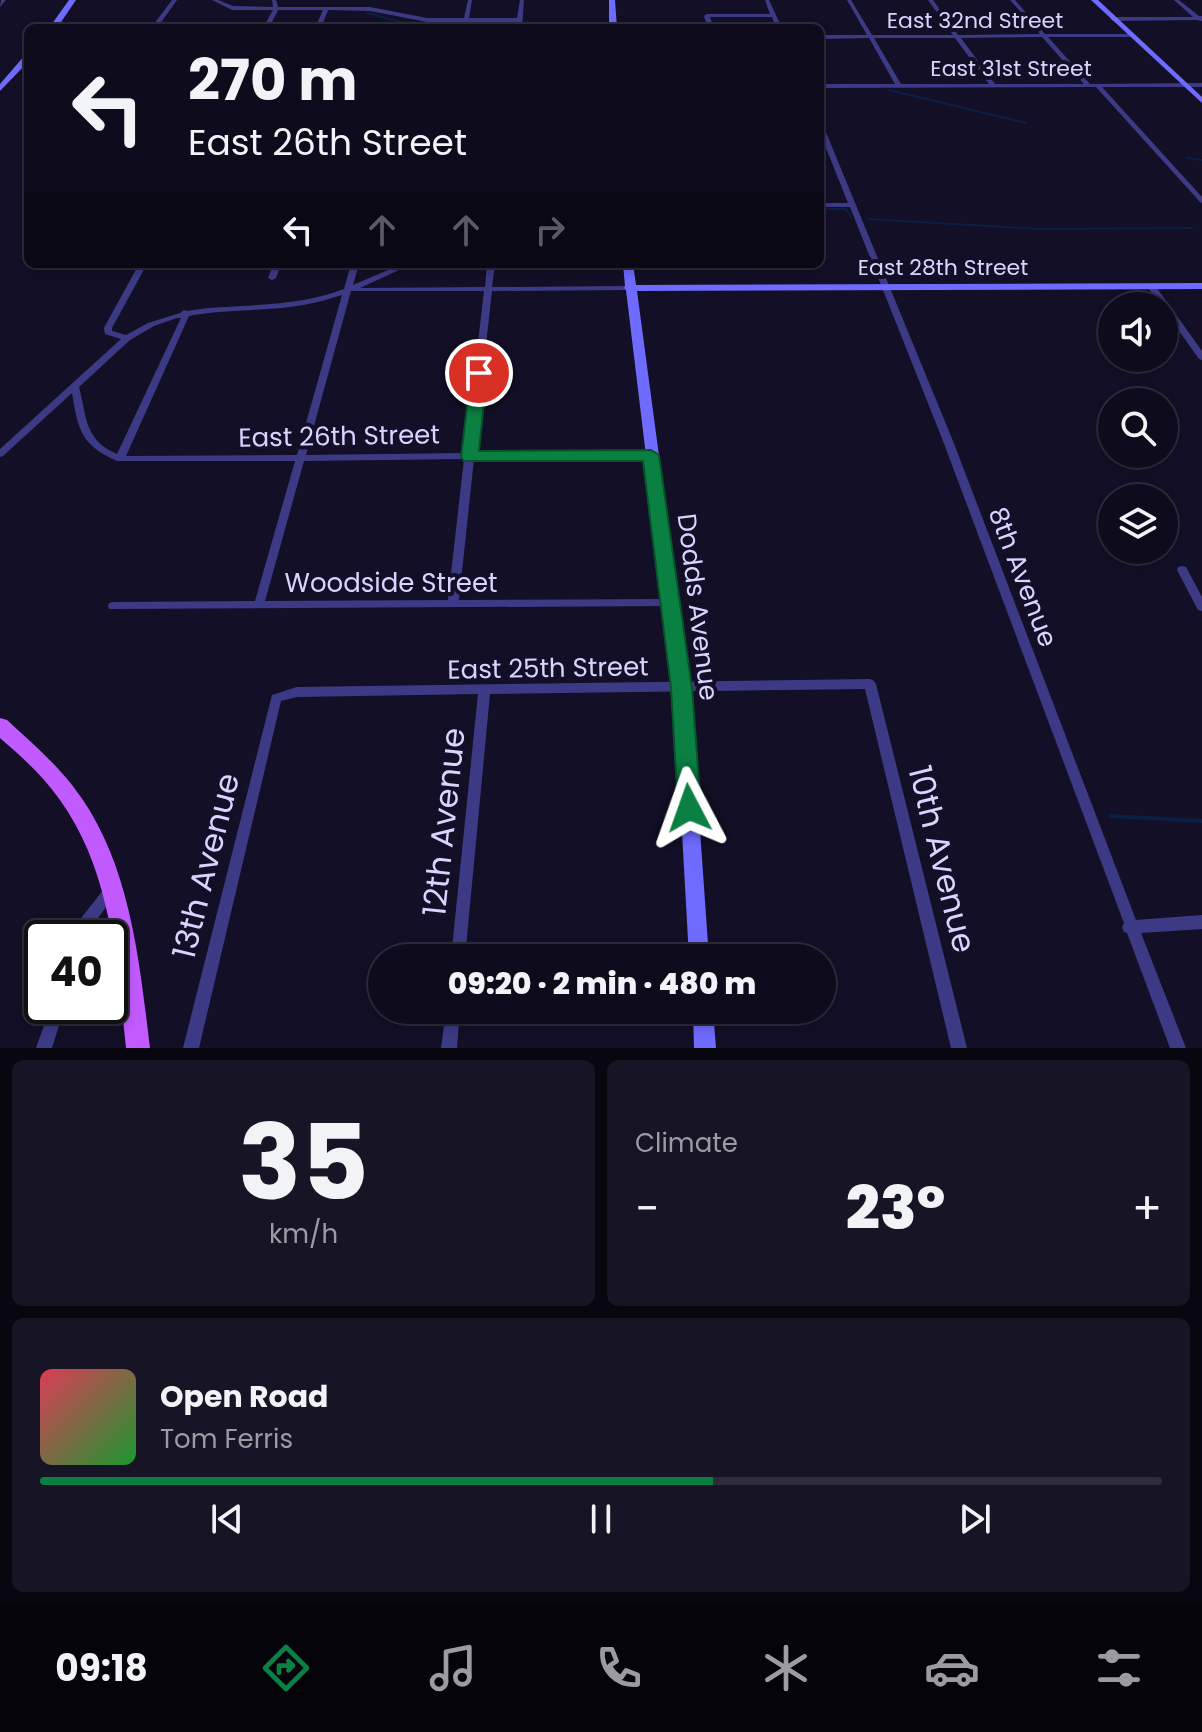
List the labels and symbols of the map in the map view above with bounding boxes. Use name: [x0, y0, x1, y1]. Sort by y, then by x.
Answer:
street label: East 32nd Street: [887, 5, 1063, 36]
street label: East 31st Street: [930, 53, 1092, 84]
street label: East 28th Street: [858, 252, 1028, 283]
pin: [445, 339, 513, 407]
street label: East 26th Street: [238, 416, 440, 456]
street label: 8th Avenue: [980, 502, 1066, 652]
street label: Dodds Avenue: [669, 511, 727, 703]
street label: Woodside Street: [285, 565, 497, 601]
street label: East 25th Street: [447, 648, 649, 688]
street label: 12th Avenue: [411, 725, 476, 919]
street label: 10th Avenue: [898, 761, 987, 957]
position arrow: [647, 766, 731, 850]
street label: 13th Avenue: [161, 768, 250, 963]
speed limit sign: 40: [24, 920, 128, 1024]

